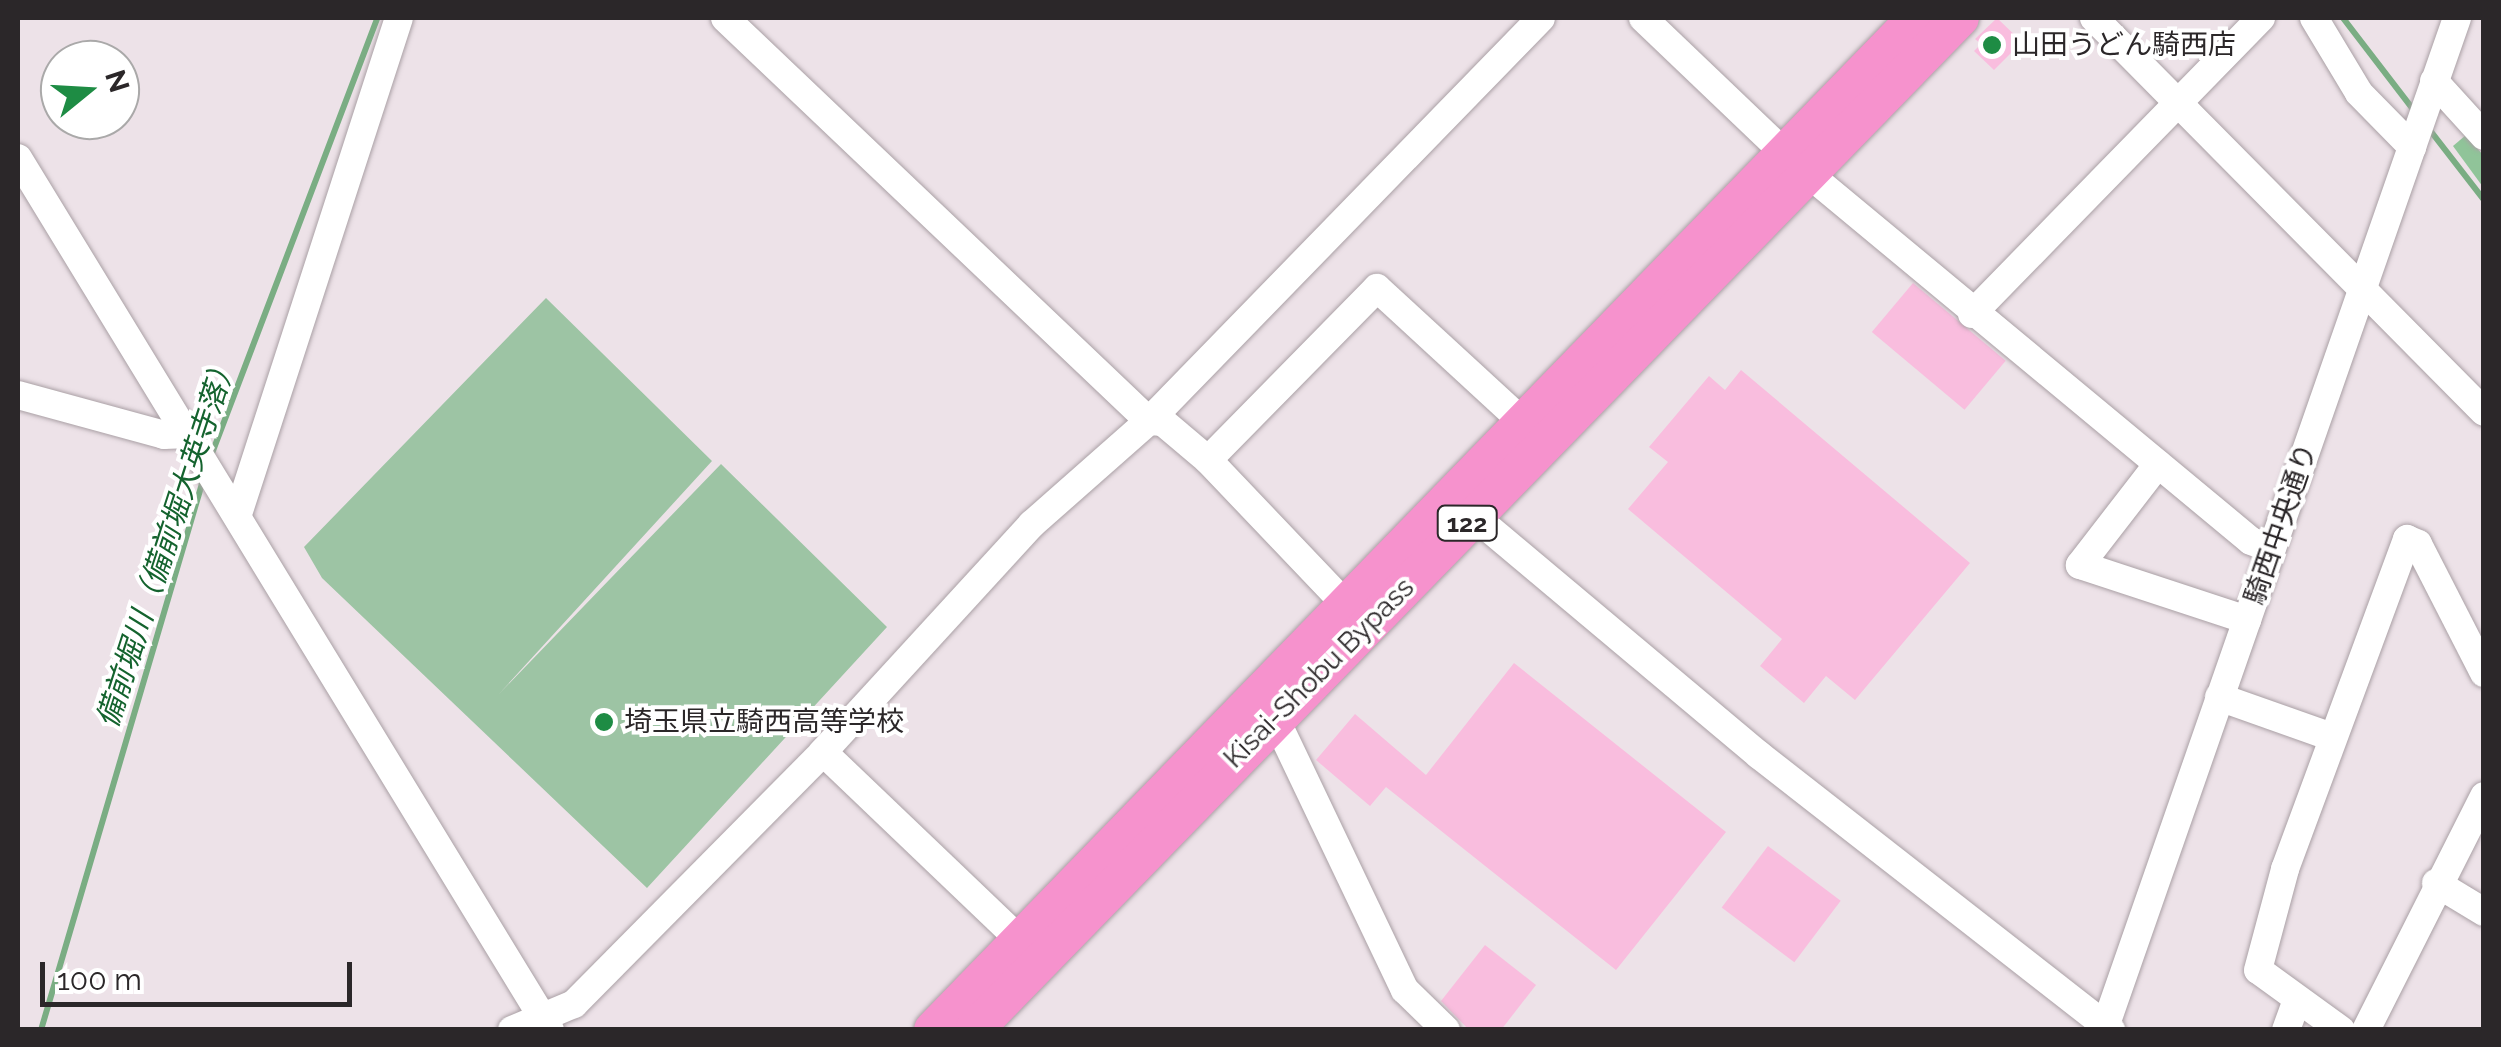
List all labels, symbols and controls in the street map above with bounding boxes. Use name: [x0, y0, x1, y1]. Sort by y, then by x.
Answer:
place label: 山田うどん騎西店: [2012, 28, 2236, 62]
marker: 山田うどん騎西店: [1981, 34, 2003, 56]
north arrow: [40, 40, 140, 140]
text: N: [98, 66, 136, 96]
water label: 備前堀川（備前堀大英寺落）: [90, 350, 244, 732]
street label: 騎西中央通り: [2238, 439, 2324, 609]
road number: 122: [1434, 503, 1500, 543]
street label: Kisai-Shobu Bypass: [1217, 571, 1421, 775]
place label: 埼玉県立騎西高等学校: [624, 705, 904, 739]
marker: 埼玉県立騎西高等学校: [593, 711, 615, 733]
scale bar: [45, 942, 358, 1004]
text: 100 m: [57, 962, 142, 997]

